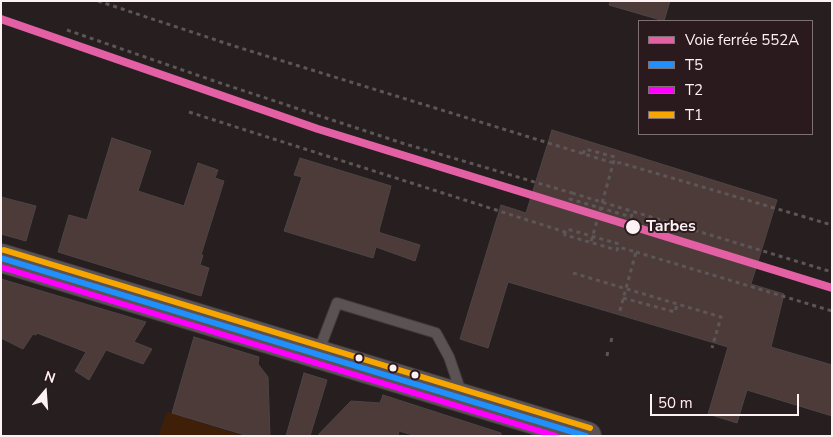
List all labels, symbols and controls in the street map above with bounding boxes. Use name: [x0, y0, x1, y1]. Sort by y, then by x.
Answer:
legend: [638, 20, 813, 135]
text: Voie ferrée 552A: [685, 30, 799, 50]
text: T5: [685, 55, 703, 75]
text: T2: [685, 80, 703, 100]
text: T1: [685, 105, 703, 125]
place label: Tarbes: [646, 217, 696, 237]
marker: Tarbes: [624, 218, 642, 236]
unlabelled marker: [354, 353, 364, 363]
unlabelled marker: [388, 363, 398, 373]
north arrow: [20, 367, 70, 417]
text: N: [42, 367, 58, 388]
unlabelled marker: [410, 370, 420, 380]
scale bar: [653, 384, 802, 416]
text: 50 m: [658, 393, 693, 413]

